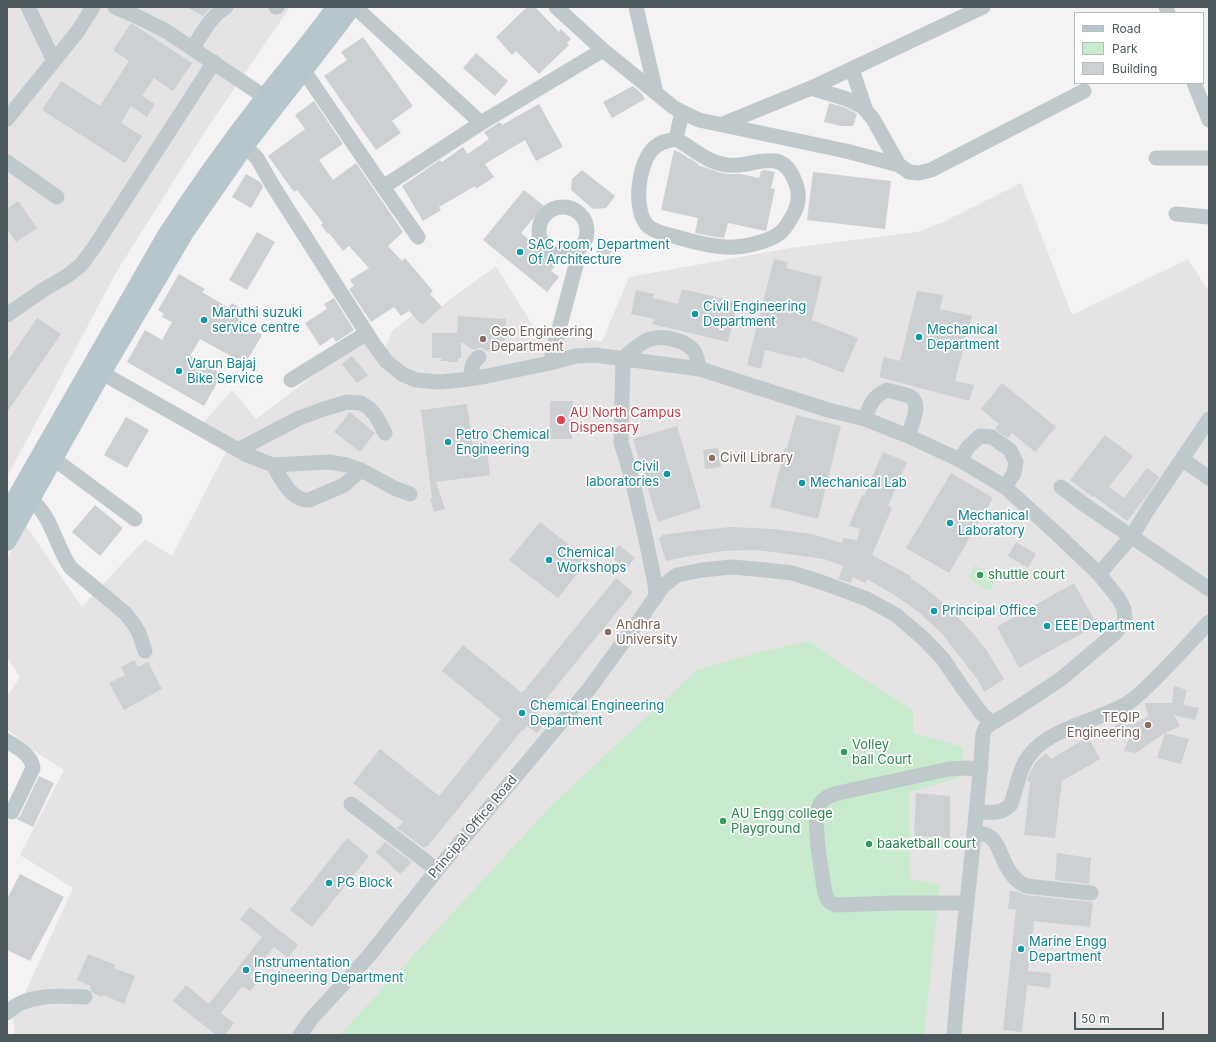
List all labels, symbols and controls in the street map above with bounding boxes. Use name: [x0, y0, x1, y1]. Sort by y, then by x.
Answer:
legend: [1074, 12, 1204, 84]
text: Road: [1112, 21, 1141, 36]
text: Park: [1112, 41, 1138, 56]
text: Building: [1112, 61, 1157, 76]
place label: SAC room, Department Of Architecture: [528, 237, 670, 268]
marker: SAC room, Department Of Architecture: [515, 247, 525, 257]
place label: Civil Engineering Department: [703, 299, 806, 330]
place label: Maruthi suzuki service centre: [212, 305, 302, 336]
marker: Civil Engineering Department: [690, 309, 700, 319]
marker: Maruthi suzuki service centre: [199, 315, 209, 325]
place label: Mechanical Department: [927, 322, 1000, 353]
place label: Geo Engineering Department: [491, 324, 593, 355]
marker: Mechanical Department: [914, 332, 924, 342]
marker: Geo Engineering Department: [478, 334, 488, 344]
place label: Varun Bajaj Bike Service: [187, 356, 263, 387]
marker: Varun Bajaj Bike Service: [174, 366, 184, 376]
place label: AU North Campus Dispensary: [570, 405, 681, 436]
marker: AU North Campus Dispensary: [555, 414, 567, 426]
place label: Petro Chemical Engineering: [456, 427, 549, 458]
marker: Petro Chemical Engineering: [443, 437, 453, 447]
place label: Civil Library: [720, 450, 793, 466]
marker: Civil Library: [707, 453, 717, 463]
place label: Civil laboratories: [586, 459, 659, 490]
marker: Civil laboratories: [662, 469, 672, 479]
place label: Mechanical Lab: [810, 475, 907, 491]
marker: Mechanical Lab: [797, 478, 807, 488]
place label: Mechanical Laboratory: [958, 508, 1029, 539]
marker: Mechanical Laboratory: [945, 518, 955, 528]
place label: Chemical Workshops: [557, 545, 626, 576]
marker: Chemical Workshops: [544, 555, 554, 565]
place label: shuttle court: [988, 567, 1065, 583]
marker: shuttle court: [975, 570, 985, 580]
place label: Principal Office: [942, 603, 1036, 619]
marker: Principal Office: [929, 606, 939, 616]
place label: Andhra University: [616, 617, 678, 648]
place label: EEE Department: [1055, 618, 1155, 634]
marker: EEE Department: [1042, 621, 1052, 631]
marker: Andhra University: [603, 627, 613, 637]
place label: Chemical Engineering Department: [530, 698, 664, 729]
marker: Chemical Engineering Department: [517, 708, 527, 718]
place label: TEQIP Engineering: [1067, 710, 1140, 741]
marker: TEQIP Engineering: [1143, 720, 1153, 730]
place label: Volley ball Court: [852, 737, 912, 768]
marker: Volley ball Court: [839, 747, 849, 757]
street label: Principal Office Road: [425, 772, 521, 882]
place label: AU Engg college Playground: [731, 806, 833, 837]
marker: AU Engg college Playground: [718, 816, 728, 826]
place label: baaketball court: [877, 836, 976, 852]
marker: baaketball court: [864, 839, 874, 849]
place label: PG Block: [337, 875, 393, 891]
marker: PG Block: [324, 878, 334, 888]
place label: Marine Engg Department: [1029, 934, 1107, 965]
marker: Marine Engg Department: [1016, 944, 1026, 954]
place label: Instrumentation Engineering Department: [254, 955, 404, 986]
marker: Instrumentation Engineering Department: [241, 965, 251, 975]
scale bar: [1076, 1004, 1166, 1030]
text: 50 m: [1081, 1011, 1110, 1026]

